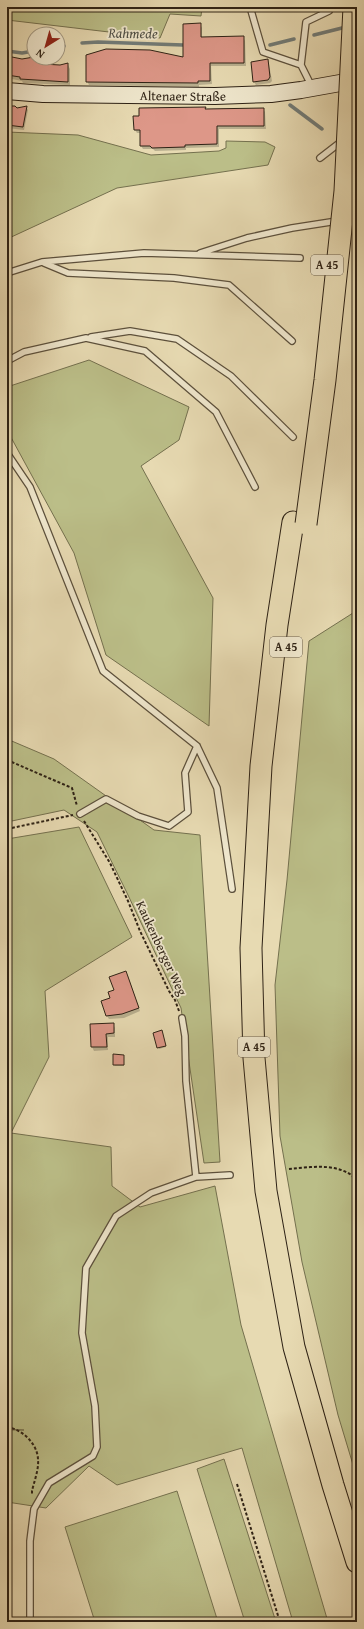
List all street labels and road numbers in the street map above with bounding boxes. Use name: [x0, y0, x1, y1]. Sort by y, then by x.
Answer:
street label: Altenaer Straße: [140, 86, 226, 106]
road number: A 45: [311, 255, 343, 275]
road number: A 45: [270, 637, 302, 657]
street label: Kaukenberger Weg: [131, 898, 192, 999]
road number: A 45: [238, 1037, 270, 1057]

